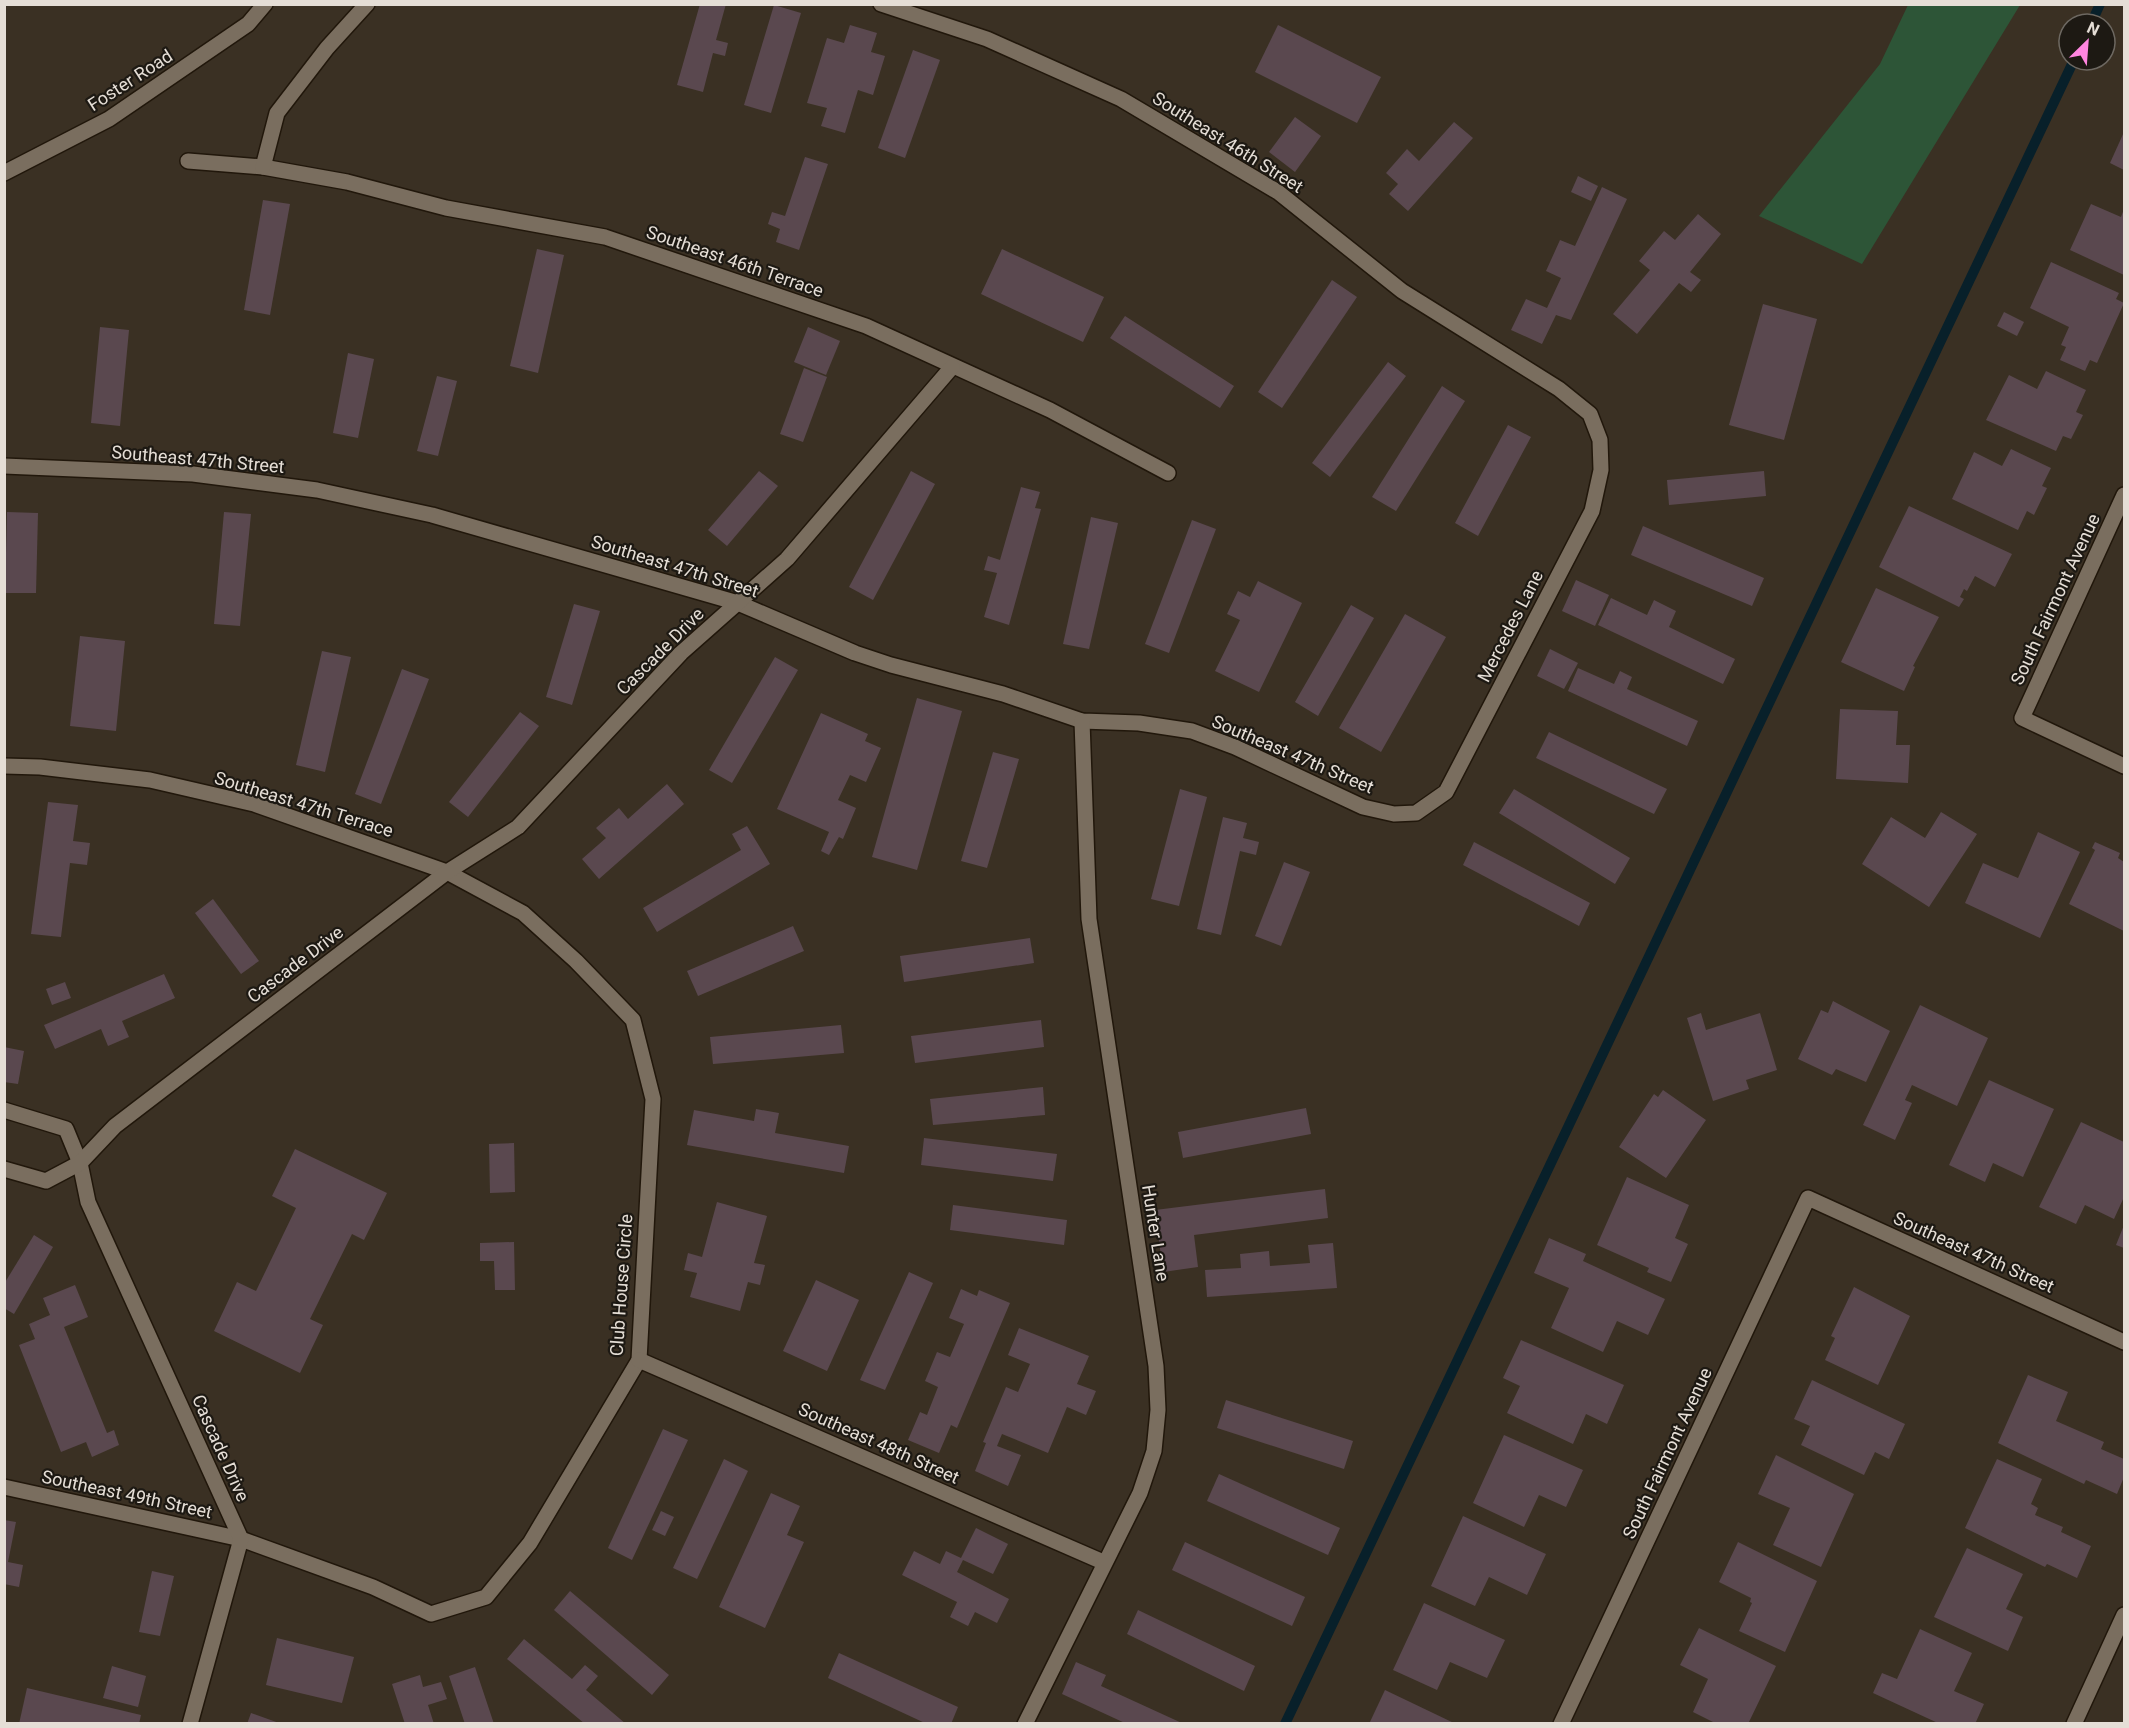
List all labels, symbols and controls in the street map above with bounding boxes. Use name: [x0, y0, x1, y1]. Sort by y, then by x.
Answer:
north arrow: [2057, 12, 2117, 72]
text: N: [2084, 18, 2102, 40]
street label: Foster Road: [84, 45, 176, 115]
street label: Southeast 46th Street: [1149, 87, 1307, 197]
street label: Southeast 46th Terrace: [644, 221, 826, 301]
street label: Southeast 47th Street: [111, 441, 286, 477]
street label: South Fairmont Avenue: [2006, 510, 2104, 688]
street label: Southeast 47th Street: [589, 531, 761, 601]
street label: Mercedes Lane: [1473, 567, 1547, 685]
street label: Cascade Drive: [612, 603, 708, 699]
street label: Southeast 47th Street: [1209, 710, 1377, 798]
street label: Southeast 47th Terrace: [212, 767, 396, 841]
street label: Cascade Drive: [243, 921, 347, 1007]
street label: Hunter Lane: [1138, 1183, 1174, 1283]
street label: Southeast 47th Street: [1890, 1207, 2058, 1297]
street label: Club House Circle: [606, 1213, 636, 1357]
street label: South Fairmont Avenue: [1618, 1364, 1716, 1542]
street label: Cascade Drive: [188, 1391, 254, 1505]
street label: Southeast 48th Street: [795, 1398, 963, 1488]
street label: Southeast 49th Street: [40, 1466, 214, 1522]

